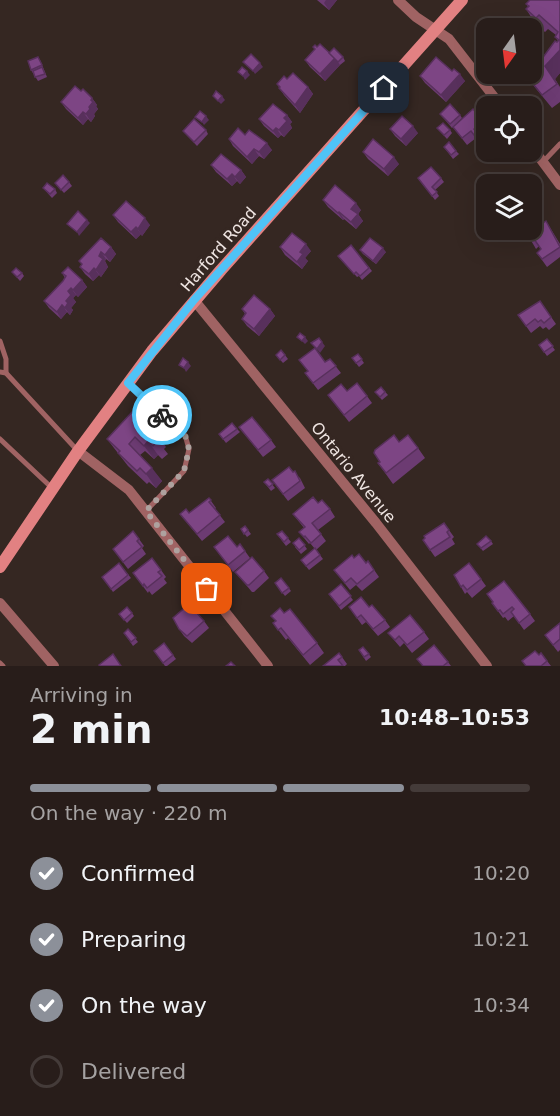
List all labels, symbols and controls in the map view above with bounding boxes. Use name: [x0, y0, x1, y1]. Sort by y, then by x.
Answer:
north arrow: [476, 18, 542, 84]
map controls: [476, 18, 542, 240]
pin: [358, 62, 409, 113]
icon: home: [367, 71, 400, 104]
button: locate: [476, 96, 542, 162]
button: layers: [476, 174, 542, 240]
street label: Harford Road: [177, 203, 260, 295]
courier: [132, 385, 192, 445]
icon: bike: [146, 399, 179, 432]
street label: Ontario Avenue: [307, 418, 400, 527]
pin: [181, 563, 232, 614]
icon: bag: [190, 572, 223, 605]
text: Arriving in: [30, 683, 133, 707]
text: 10:48–10:53: [379, 705, 530, 730]
text: 2 min: [30, 707, 152, 752]
text: On the way · 220 m: [30, 801, 228, 825]
icon: check: [30, 857, 63, 890]
text: Confirmed: [81, 861, 195, 886]
text: 10:20: [472, 861, 530, 885]
icon: check: [30, 923, 63, 956]
text: Preparing: [81, 927, 187, 952]
text: 10:21: [472, 927, 530, 951]
icon: check: [30, 989, 63, 1022]
text: On the way: [81, 993, 207, 1018]
text: 10:34: [472, 993, 530, 1017]
text: Delivered: [81, 1059, 186, 1084]

